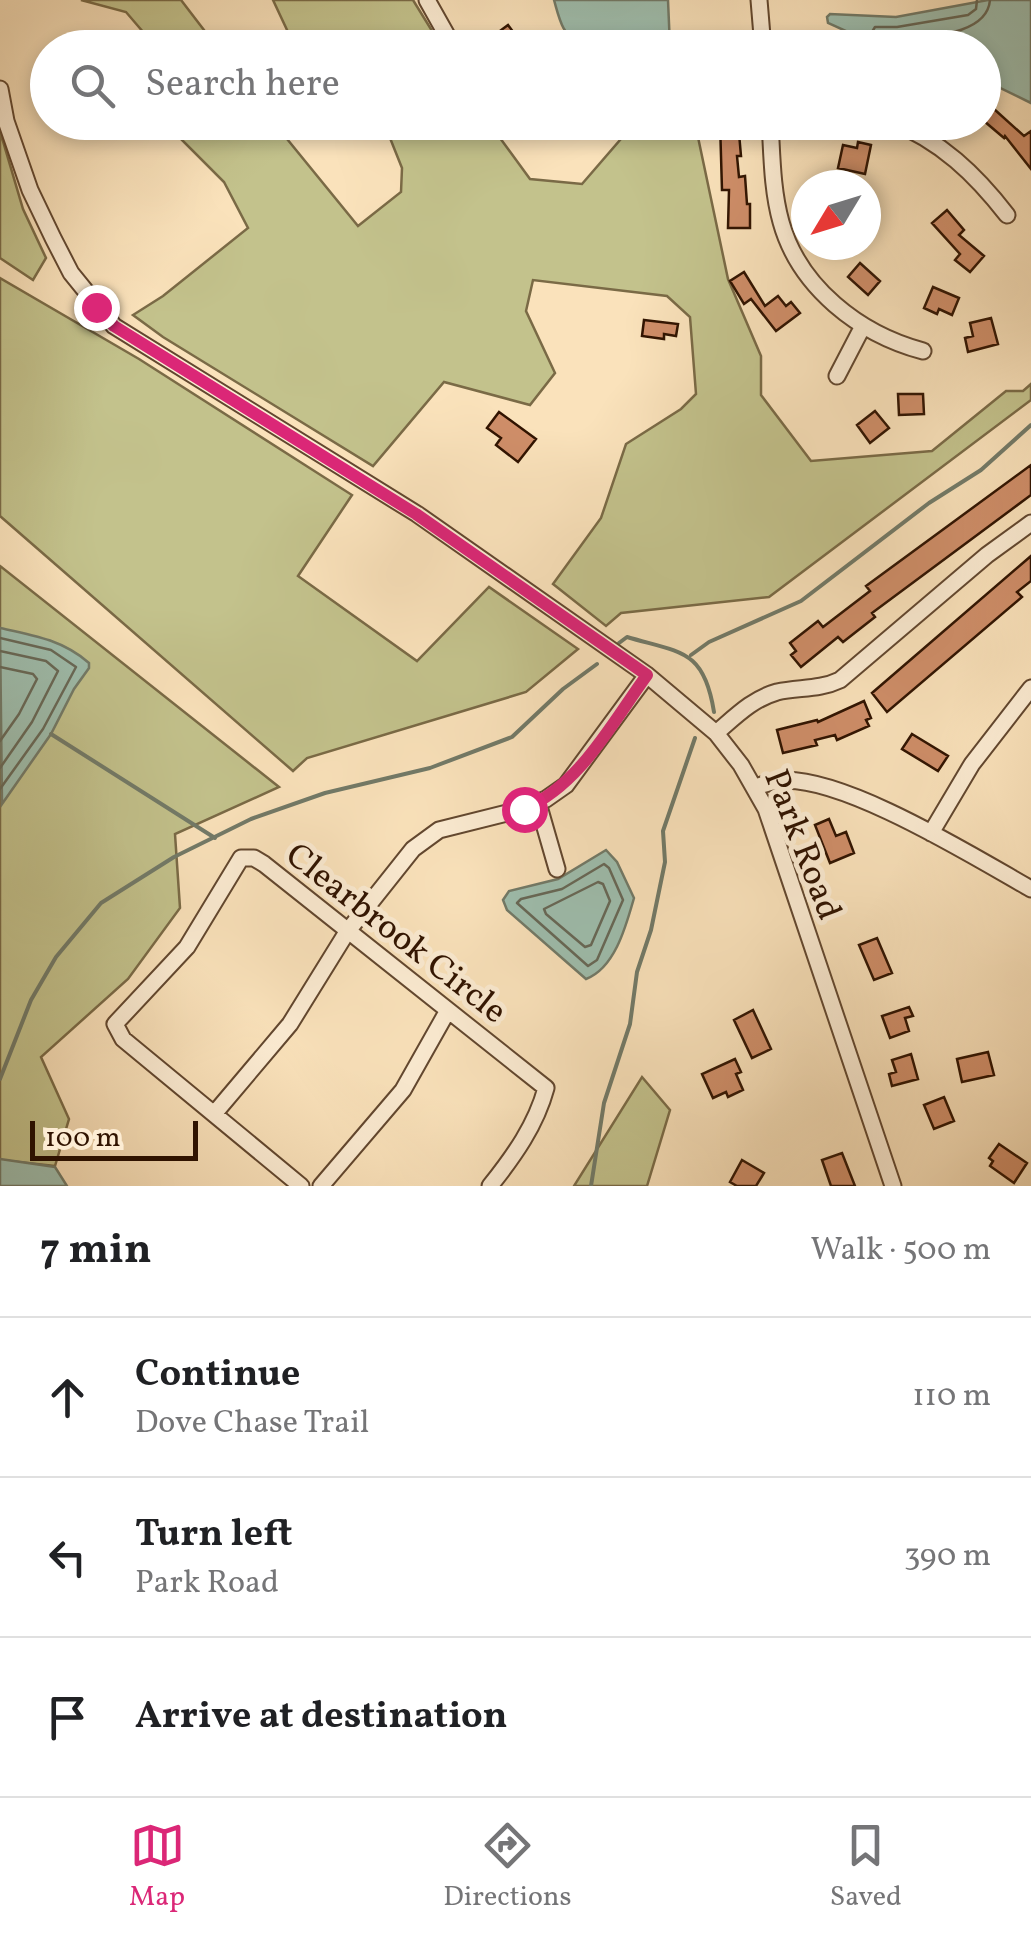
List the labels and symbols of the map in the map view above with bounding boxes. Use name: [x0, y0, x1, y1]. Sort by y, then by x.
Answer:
north arrow: [791, 170, 881, 260]
route end: [74, 285, 120, 331]
street label: Park Road: [751, 763, 852, 927]
route start: [502, 787, 548, 833]
street label: Clearbrook Circle: [275, 833, 516, 1036]
scale bar: [30, 1116, 198, 1160]

